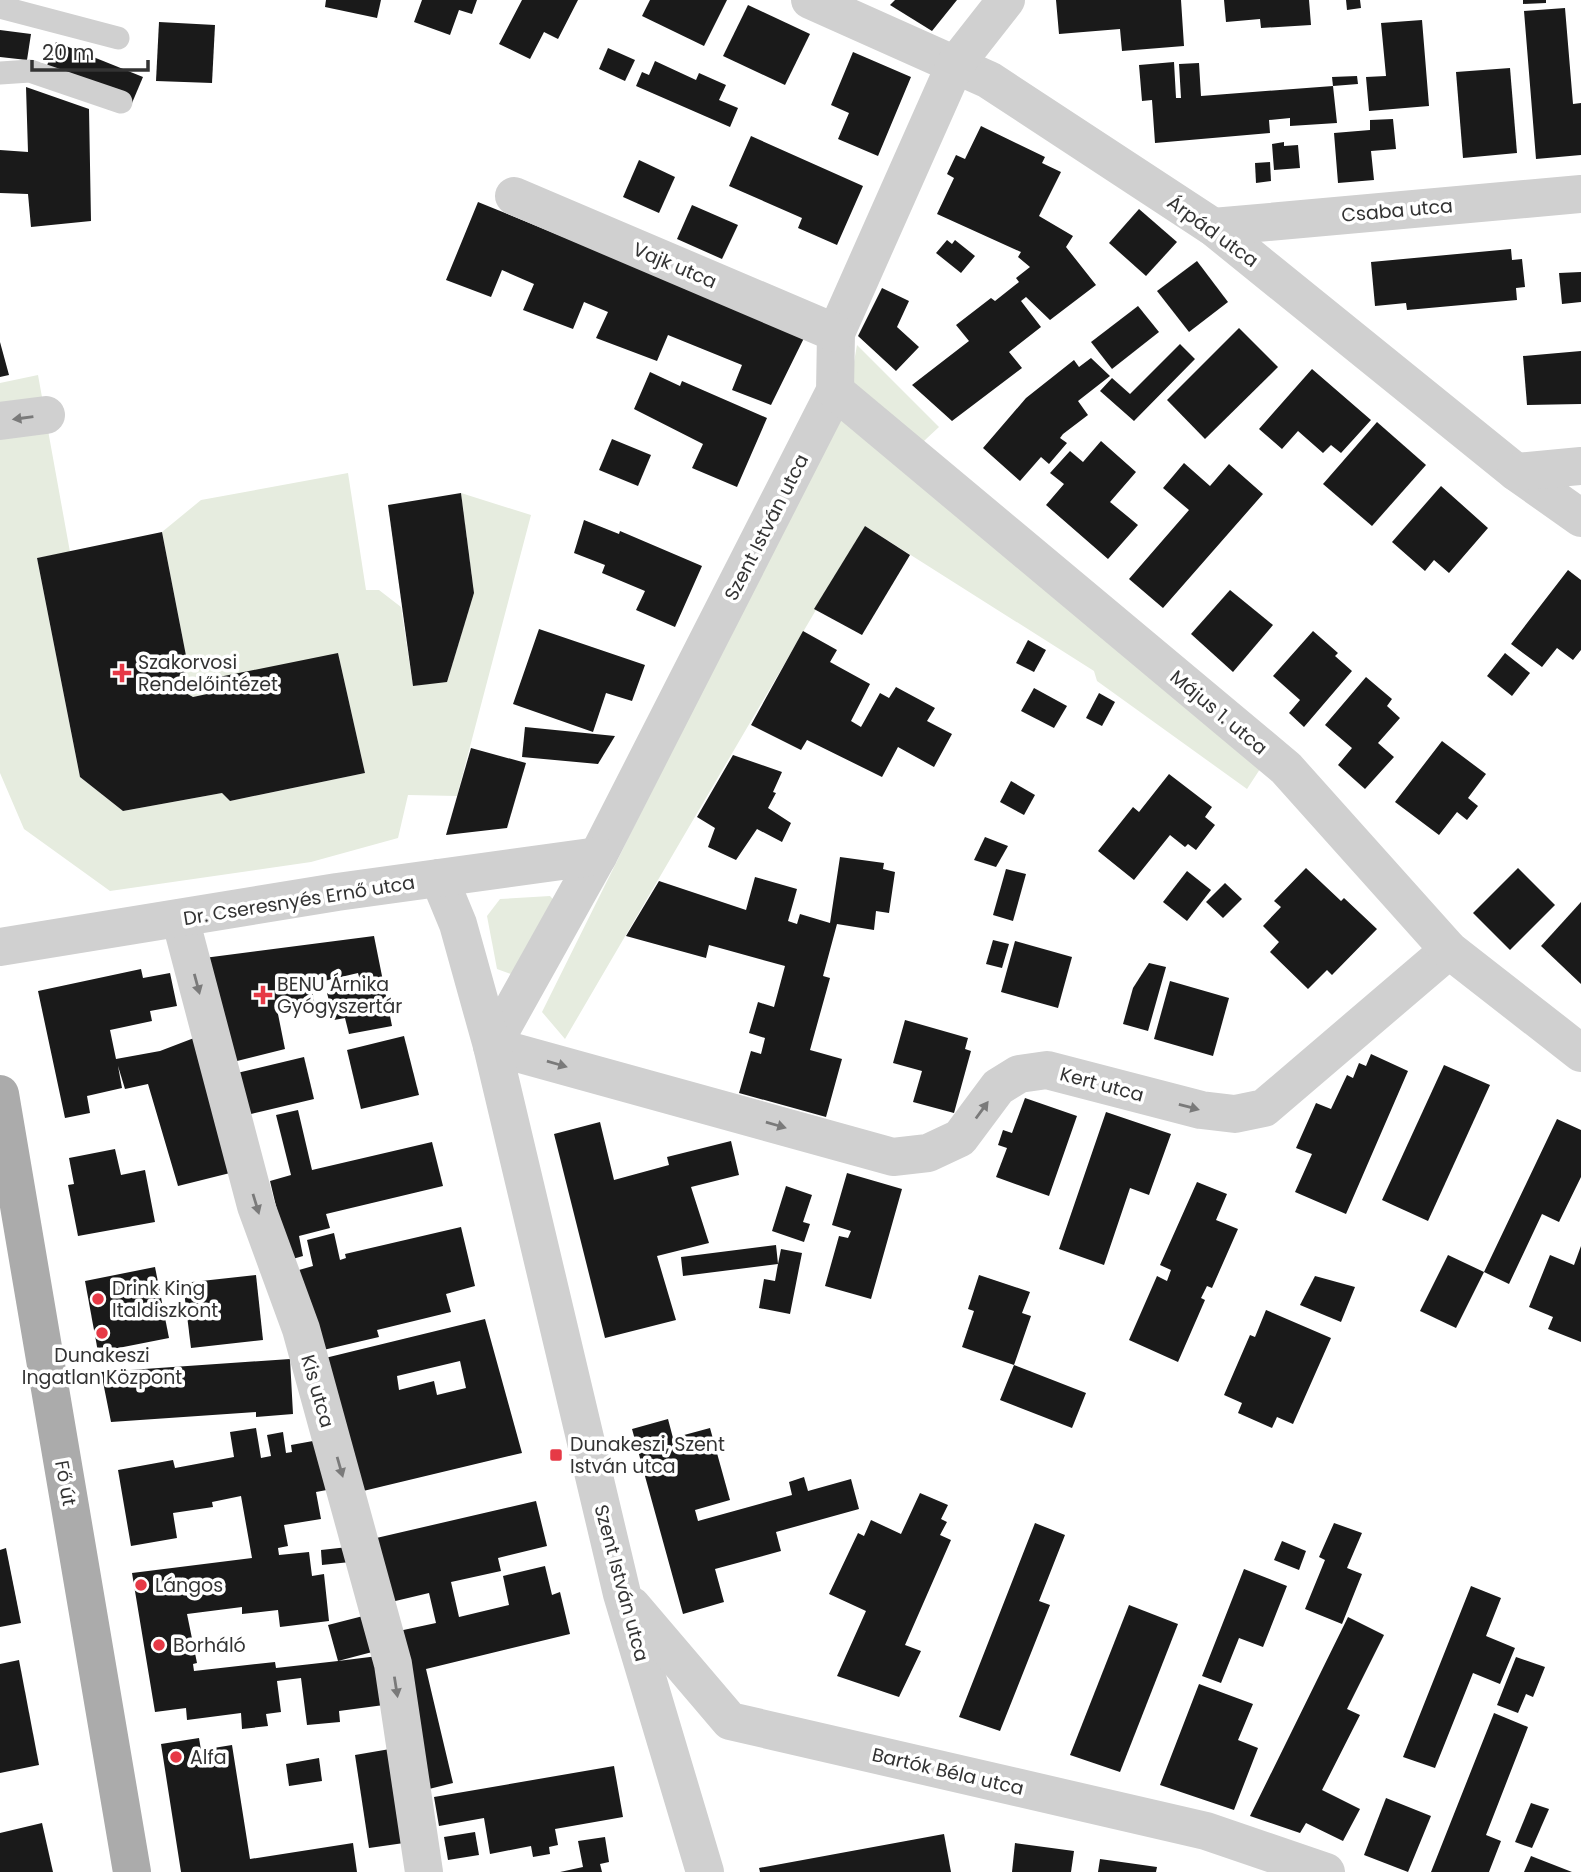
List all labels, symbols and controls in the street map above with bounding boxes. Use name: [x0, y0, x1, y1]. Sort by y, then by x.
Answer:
scale bar: [32, 28, 147, 72]
text: 20 m: [42, 38, 95, 67]
street label: Árpád utca: [1162, 189, 1264, 274]
street label: Csaba utca: [1340, 192, 1454, 229]
street label: Vajk utca: [629, 236, 721, 295]
one-way arrow: [12, 413, 34, 424]
street label: Szent István utca: [718, 449, 815, 605]
place label: Szakorvosi Rendelőintézet: [138, 649, 278, 698]
marker: Szakorvosi Rendelőintézet: [112, 663, 132, 683]
street label: Május 1. utca: [1164, 664, 1273, 761]
street label: Dr. Cseresnyés Ernő utca: [181, 869, 417, 932]
place label: BENU Árnika Gyógyszertár: [277, 971, 402, 1020]
one-way arrow: [192, 973, 203, 995]
marker: BENU Árnika Gyógyszertár: [255, 987, 271, 1003]
one-way arrow: [547, 1059, 569, 1070]
street label: Kert utca: [1057, 1060, 1147, 1109]
one-way arrow: [974, 1101, 988, 1119]
one-way arrow: [1178, 1102, 1200, 1113]
one-way arrow: [766, 1120, 788, 1131]
one-way arrow: [251, 1193, 261, 1214]
place label: Drink King Italdiszkont: [112, 1275, 218, 1324]
marker: Drink King Italdiszkont: [90, 1291, 106, 1307]
marker: Dunakeszi Ingatlan Központ: [94, 1325, 110, 1341]
place label: Dunakeszi Ingatlan Központ: [22, 1342, 182, 1391]
street label: Kis utca: [294, 1352, 341, 1431]
place label: Dunakeszi, Szent István utca: [570, 1431, 725, 1480]
marker: Dunakeszi, Szent István utca: [548, 1447, 564, 1463]
one-way arrow: [335, 1457, 345, 1478]
street label: Fő út: [48, 1458, 83, 1508]
street label: Szent István utca: [588, 1502, 655, 1665]
place label: Lángos: [155, 1572, 223, 1599]
marker: Lángos: [133, 1577, 149, 1593]
place label: Borháló: [173, 1632, 246, 1659]
marker: Borháló: [151, 1637, 167, 1653]
one-way arrow: [391, 1676, 402, 1698]
street label: Bartók Béla utca: [869, 1741, 1026, 1802]
place label: Alfa: [190, 1744, 227, 1771]
marker: Alfa: [168, 1749, 184, 1765]

